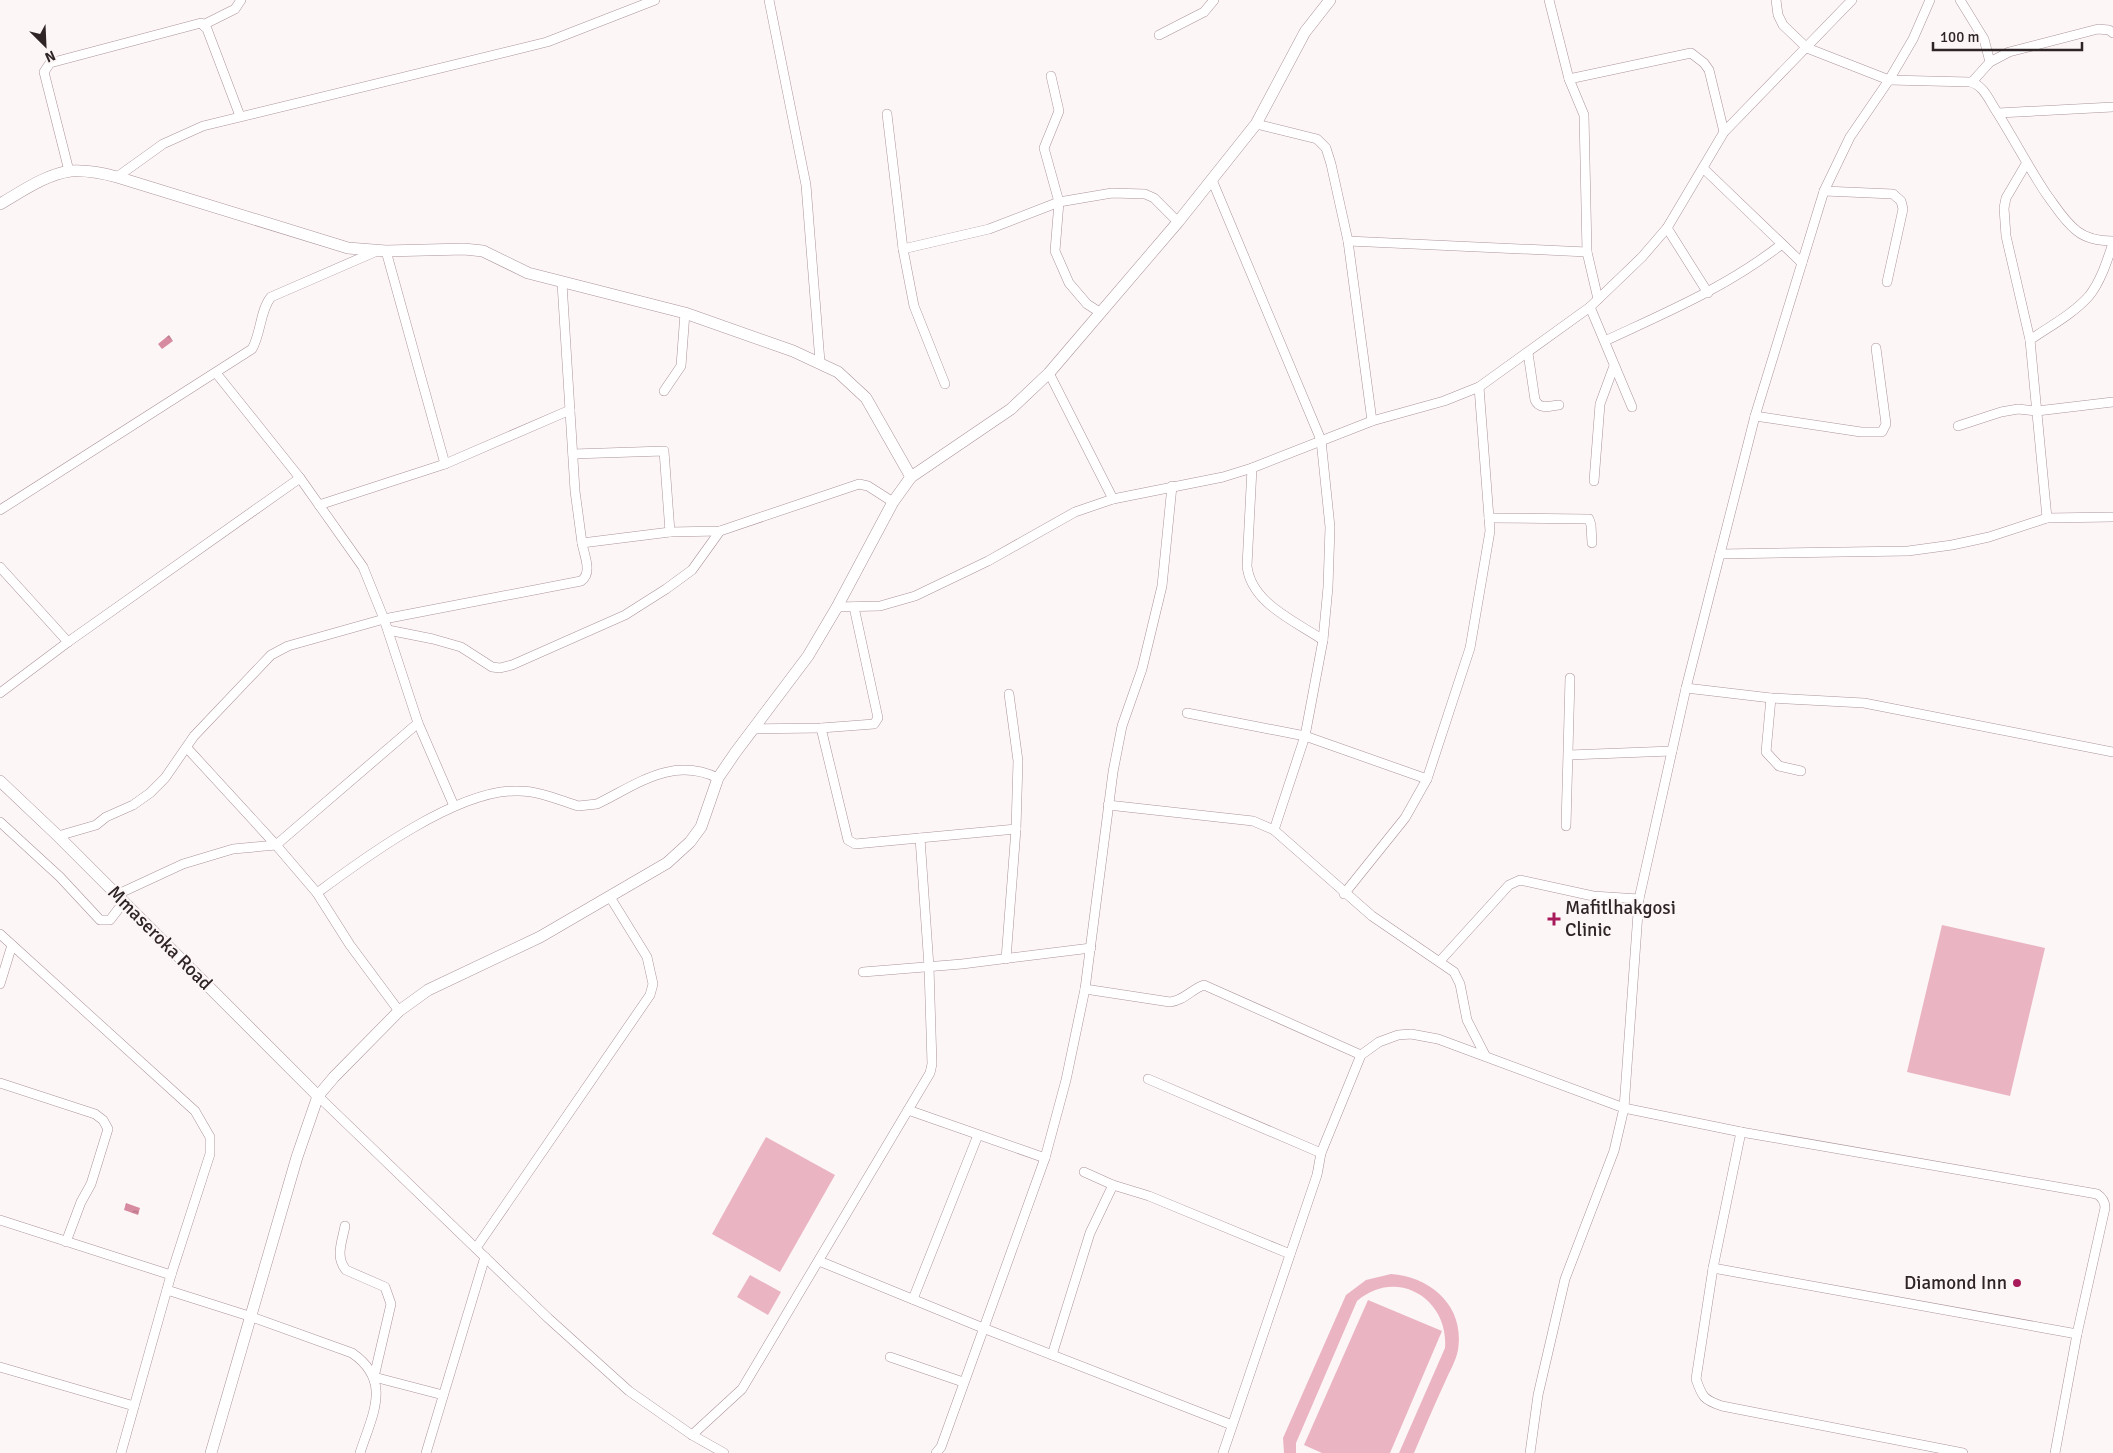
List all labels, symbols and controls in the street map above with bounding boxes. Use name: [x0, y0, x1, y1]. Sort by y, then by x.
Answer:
north arrow: [20, 20, 70, 70]
scale bar: [1933, 20, 2082, 52]
text: 100 m: [1940, 28, 1980, 46]
text: N: [42, 47, 58, 66]
street label: Mmaseroka Road: [103, 881, 217, 995]
place label: Mafitlhakgosi Clinic: [1565, 896, 1676, 942]
marker: Mafitlhakgosi Clinic: [1547, 912, 1561, 926]
place label: Diamond Inn: [1904, 1271, 2007, 1295]
marker: Diamond Inn: [2011, 1277, 2023, 1289]

